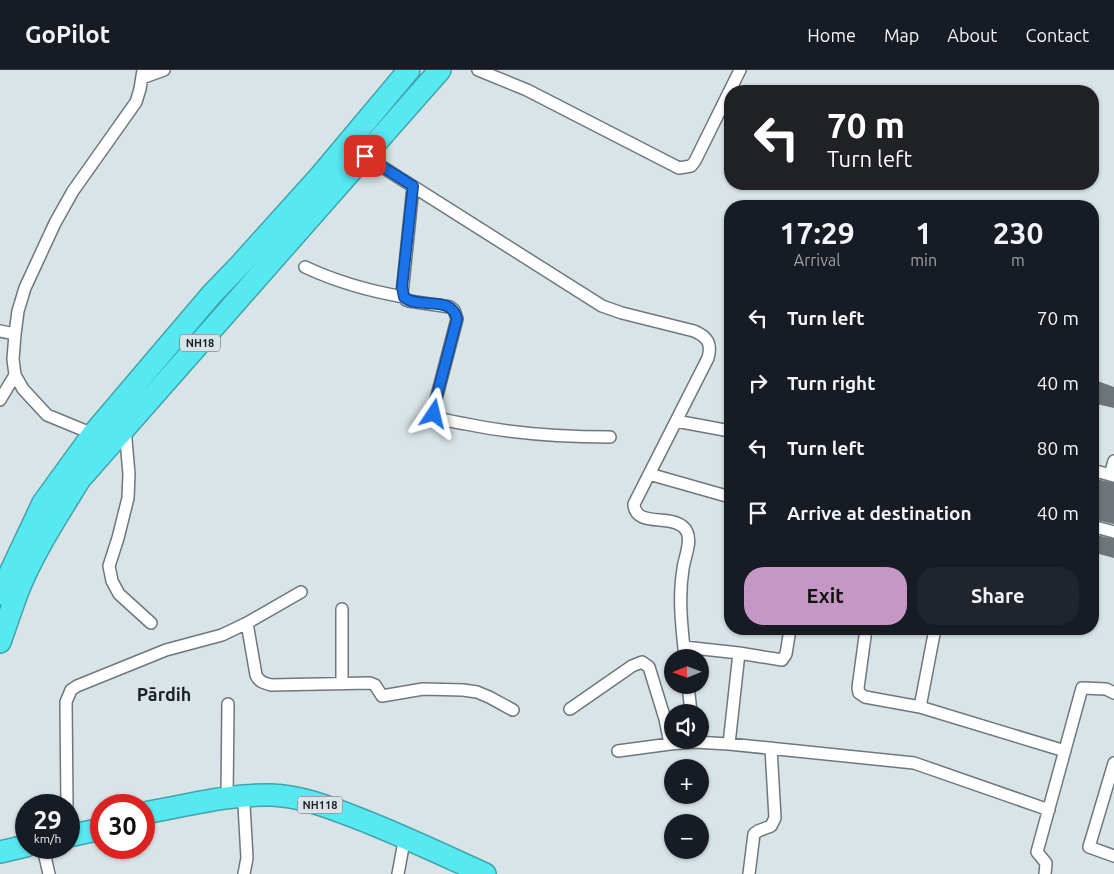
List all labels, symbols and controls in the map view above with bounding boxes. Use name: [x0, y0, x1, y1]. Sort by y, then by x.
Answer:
text: GoPilot: [25, 21, 110, 48]
text: Home: [807, 25, 856, 45]
text: Map: [884, 25, 919, 45]
text: About: [947, 25, 997, 45]
text: Contact: [1025, 25, 1089, 45]
icon: left: [744, 105, 809, 170]
text: 70 m: [827, 105, 905, 145]
pin: [344, 135, 386, 177]
icon: arrive: [351, 142, 379, 170]
text: Turn left: [827, 146, 912, 171]
text: 17:29: [780, 216, 855, 250]
text: 1: [915, 216, 932, 250]
text: 230: [993, 216, 1043, 250]
text: Arrival: [794, 251, 840, 269]
text: min: [910, 251, 937, 269]
text: m: [1011, 251, 1025, 269]
icon: left: [744, 304, 772, 332]
text: Turn left: [787, 307, 865, 329]
text: 70 m: [1037, 307, 1079, 329]
road number: NH18: [180, 334, 220, 352]
icon: right: [744, 369, 772, 397]
text: Turn right: [787, 372, 875, 394]
text: 40 m: [1037, 372, 1079, 394]
position arrow: [407, 387, 459, 439]
icon: left: [744, 434, 772, 462]
text: Turn left: [787, 437, 865, 459]
text: 80 m: [1037, 437, 1079, 459]
icon: arrive: [744, 499, 772, 527]
text: Arrive at destination: [787, 502, 972, 524]
text: 40 m: [1037, 502, 1079, 524]
button: Exit: [744, 567, 907, 625]
button: Share: [917, 567, 1079, 625]
north arrow: [664, 649, 709, 694]
map controls: [664, 649, 709, 859]
district label: Pārdih: [137, 684, 191, 704]
button: sound: [664, 704, 709, 749]
button: +: [664, 759, 709, 804]
speed limit sign: 30: [90, 794, 155, 859]
road number: NH118: [298, 796, 342, 814]
text: 29: [33, 806, 62, 834]
button: −: [664, 814, 709, 859]
text: km/h: [34, 832, 61, 845]

